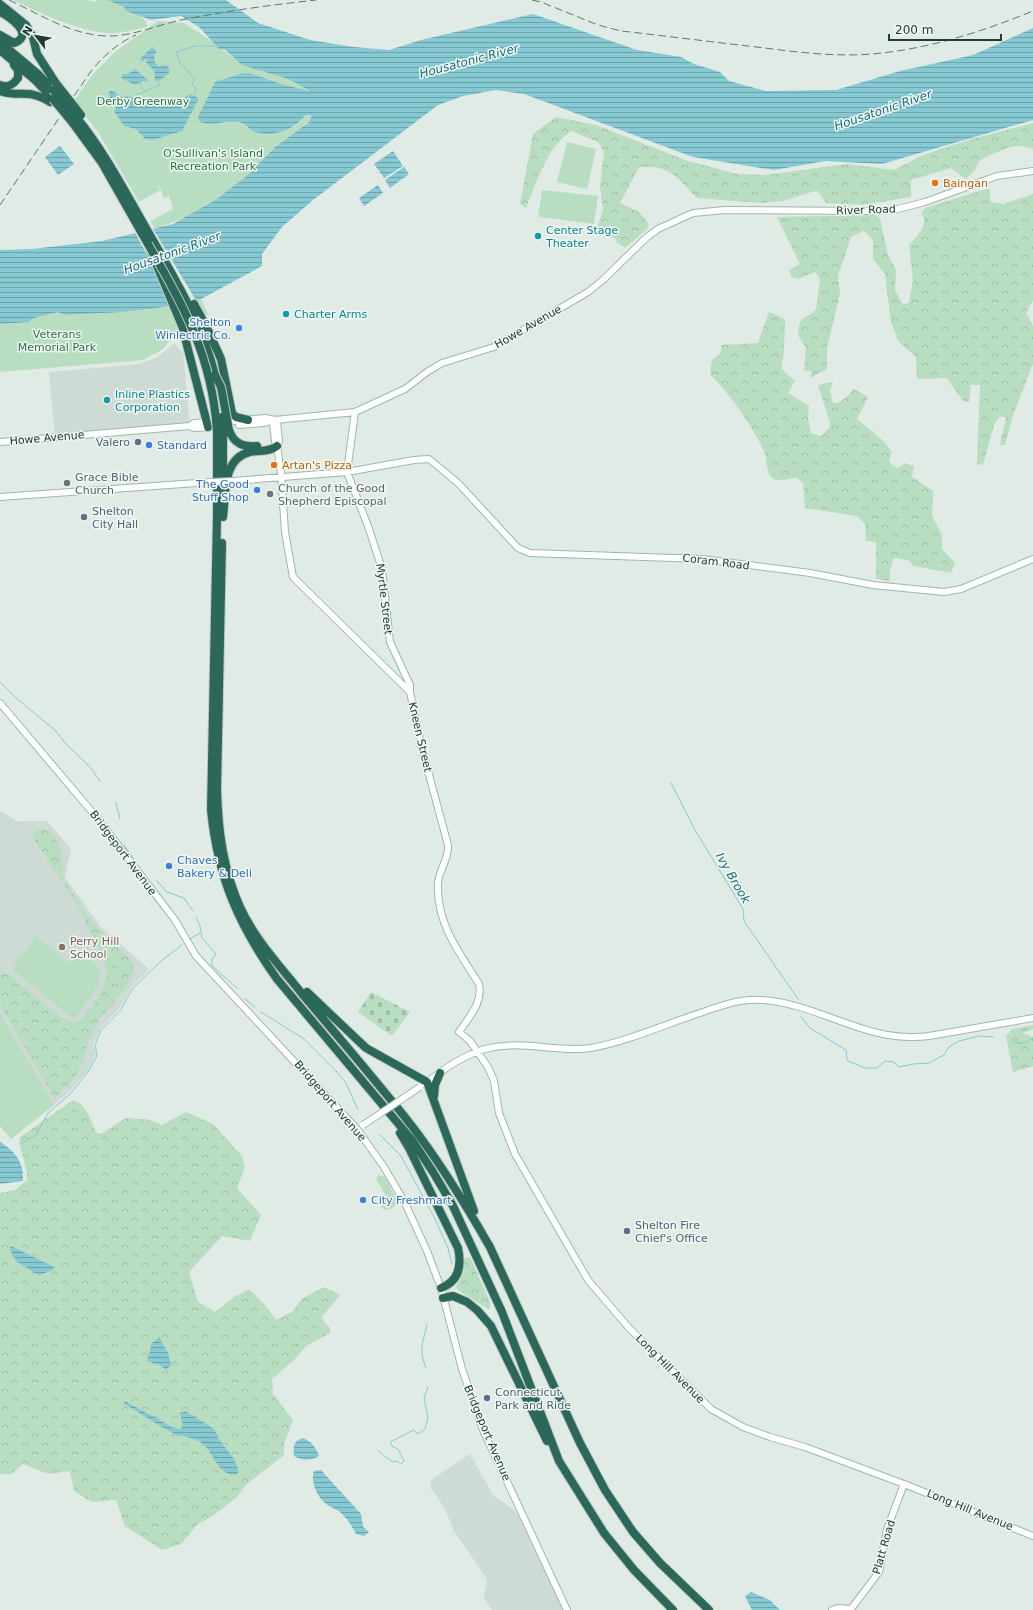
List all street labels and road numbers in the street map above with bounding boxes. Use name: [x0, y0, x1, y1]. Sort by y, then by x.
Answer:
street label: River Road: [836, 202, 896, 218]
street label: Howe Avenue: [492, 302, 564, 351]
street label: Howe Avenue: [9, 428, 85, 448]
street label: Coram Road: [682, 551, 750, 573]
street label: Myrtle Street: [373, 563, 395, 636]
street label: Kneen Street: [406, 701, 435, 774]
street label: Bridgeport Avenue: [87, 808, 159, 898]
street label: Bridgeport Avenue: [291, 1058, 369, 1144]
street label: Long Hill Avenue: [633, 1332, 707, 1406]
street label: Bridgeport Avenue: [461, 1383, 513, 1483]
street label: Long Hill Avenue: [925, 1487, 1015, 1533]
street label: Platt Road: [870, 1518, 898, 1576]

